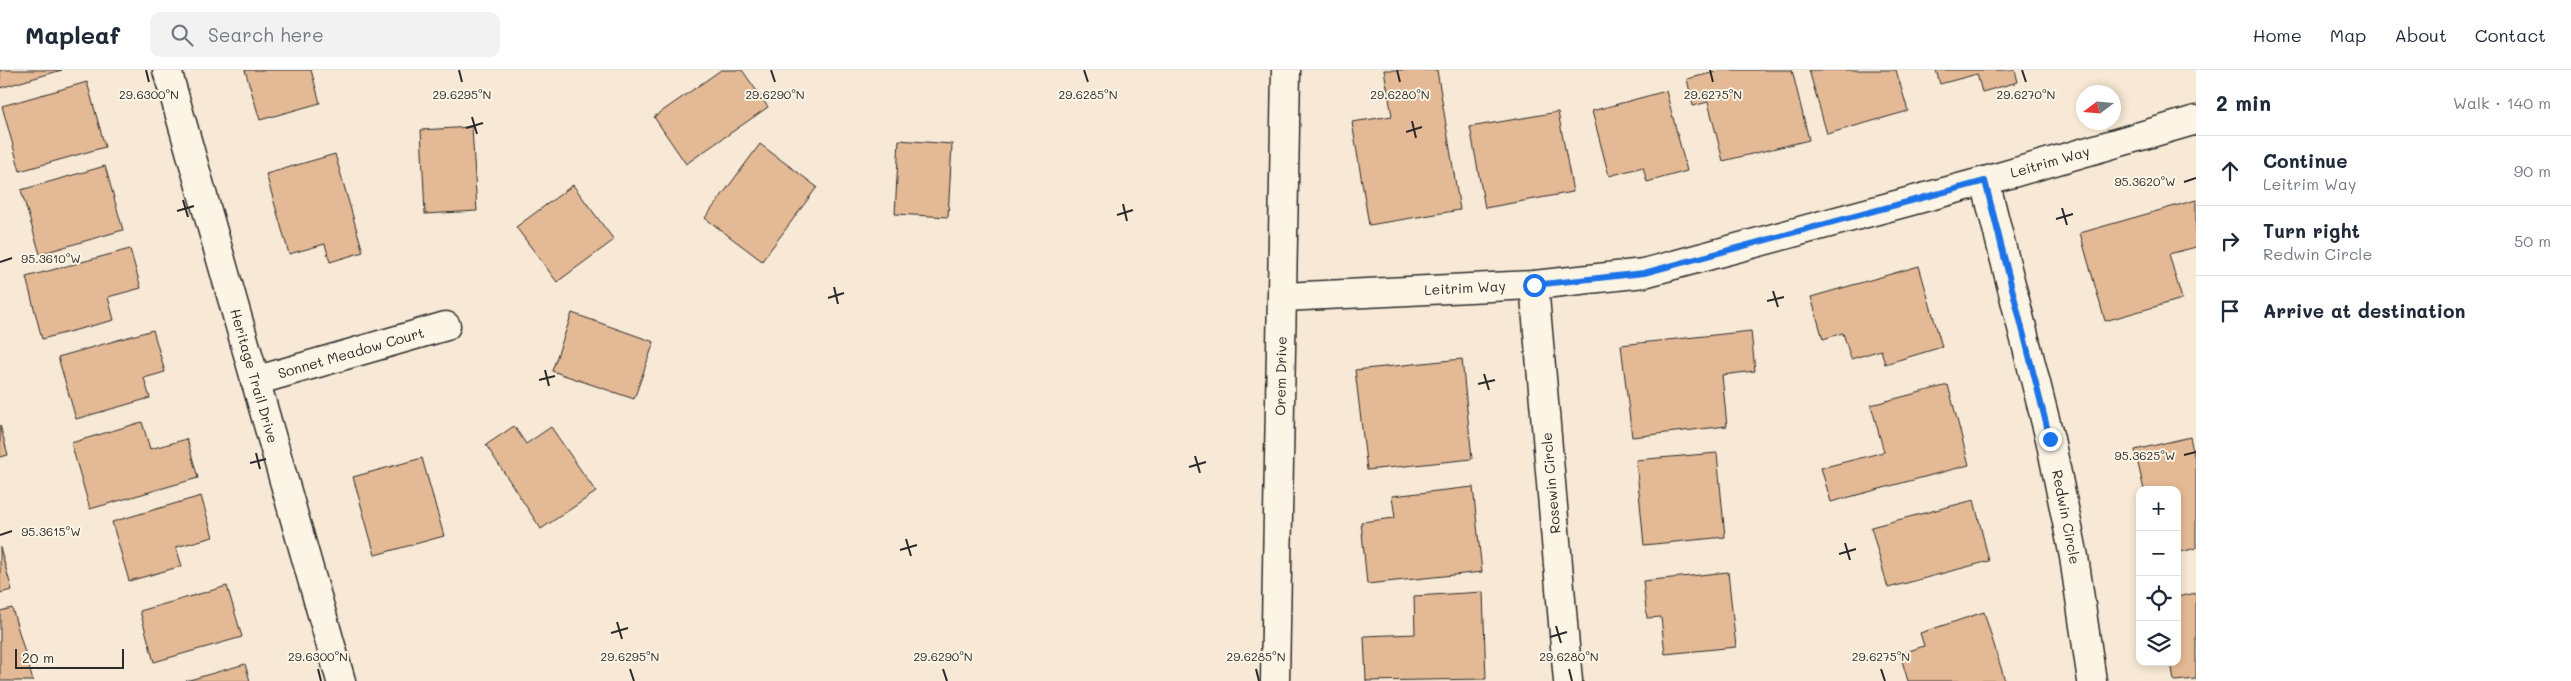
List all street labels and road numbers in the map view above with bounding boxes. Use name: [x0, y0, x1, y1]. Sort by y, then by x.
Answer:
street label: Leitrim Way: [2008, 141, 2092, 182]
street label: Leitrim Way: [1424, 276, 1506, 299]
street label: Heritage Trail Drive: [226, 306, 283, 445]
street label: Sonnet Meadow Court: [276, 323, 426, 382]
street label: Orem Drive: [1270, 336, 1291, 416]
street label: Rosewin Circle: [1537, 431, 1564, 535]
street label: Redwin Circle: [2048, 468, 2085, 566]

